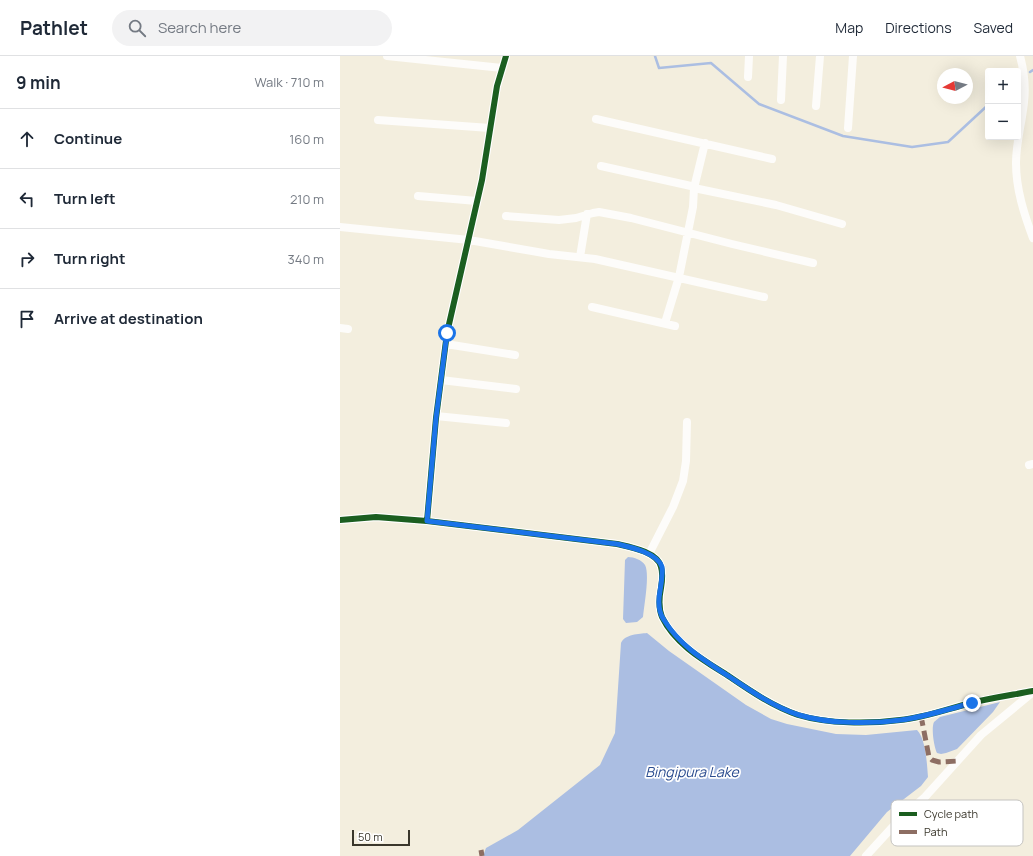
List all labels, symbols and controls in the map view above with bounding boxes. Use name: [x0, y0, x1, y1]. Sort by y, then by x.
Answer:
search box: [112, 10, 392, 46]
text: Pathlet: [20, 15, 88, 41]
icon: search: [126, 17, 148, 39]
text: Search here: [158, 17, 241, 38]
text: Map: [835, 18, 863, 37]
text: Directions: [885, 18, 952, 37]
text: Saved: [974, 18, 1013, 37]
north arrow: [937, 68, 973, 104]
map controls: [985, 68, 1021, 140]
button: +: [985, 68, 1021, 104]
text: 9 min: [16, 71, 61, 94]
text: Walk · 710 m: [254, 73, 324, 91]
button: −: [985, 104, 1021, 140]
icon: ahead: [16, 128, 38, 150]
text: Continue: [54, 128, 122, 149]
text: 160 m: [289, 130, 324, 148]
icon: left: [16, 188, 38, 210]
text: Turn left: [54, 188, 116, 209]
text: 210 m: [290, 190, 324, 208]
icon: right: [16, 248, 38, 270]
text: Turn right: [54, 248, 125, 269]
text: 340 m: [288, 250, 324, 268]
icon: arrive: [16, 308, 38, 330]
text: Arrive at destination: [54, 308, 203, 329]
route start: [438, 324, 456, 342]
route end: [963, 694, 981, 712]
water label: Bingipura Lake: [645, 762, 740, 781]
legend: [891, 800, 1023, 846]
text: Cycle path: [924, 806, 978, 821]
text: Path: [924, 824, 947, 839]
scale bar: [352, 828, 410, 847]
text: 50 m: [358, 829, 383, 844]

